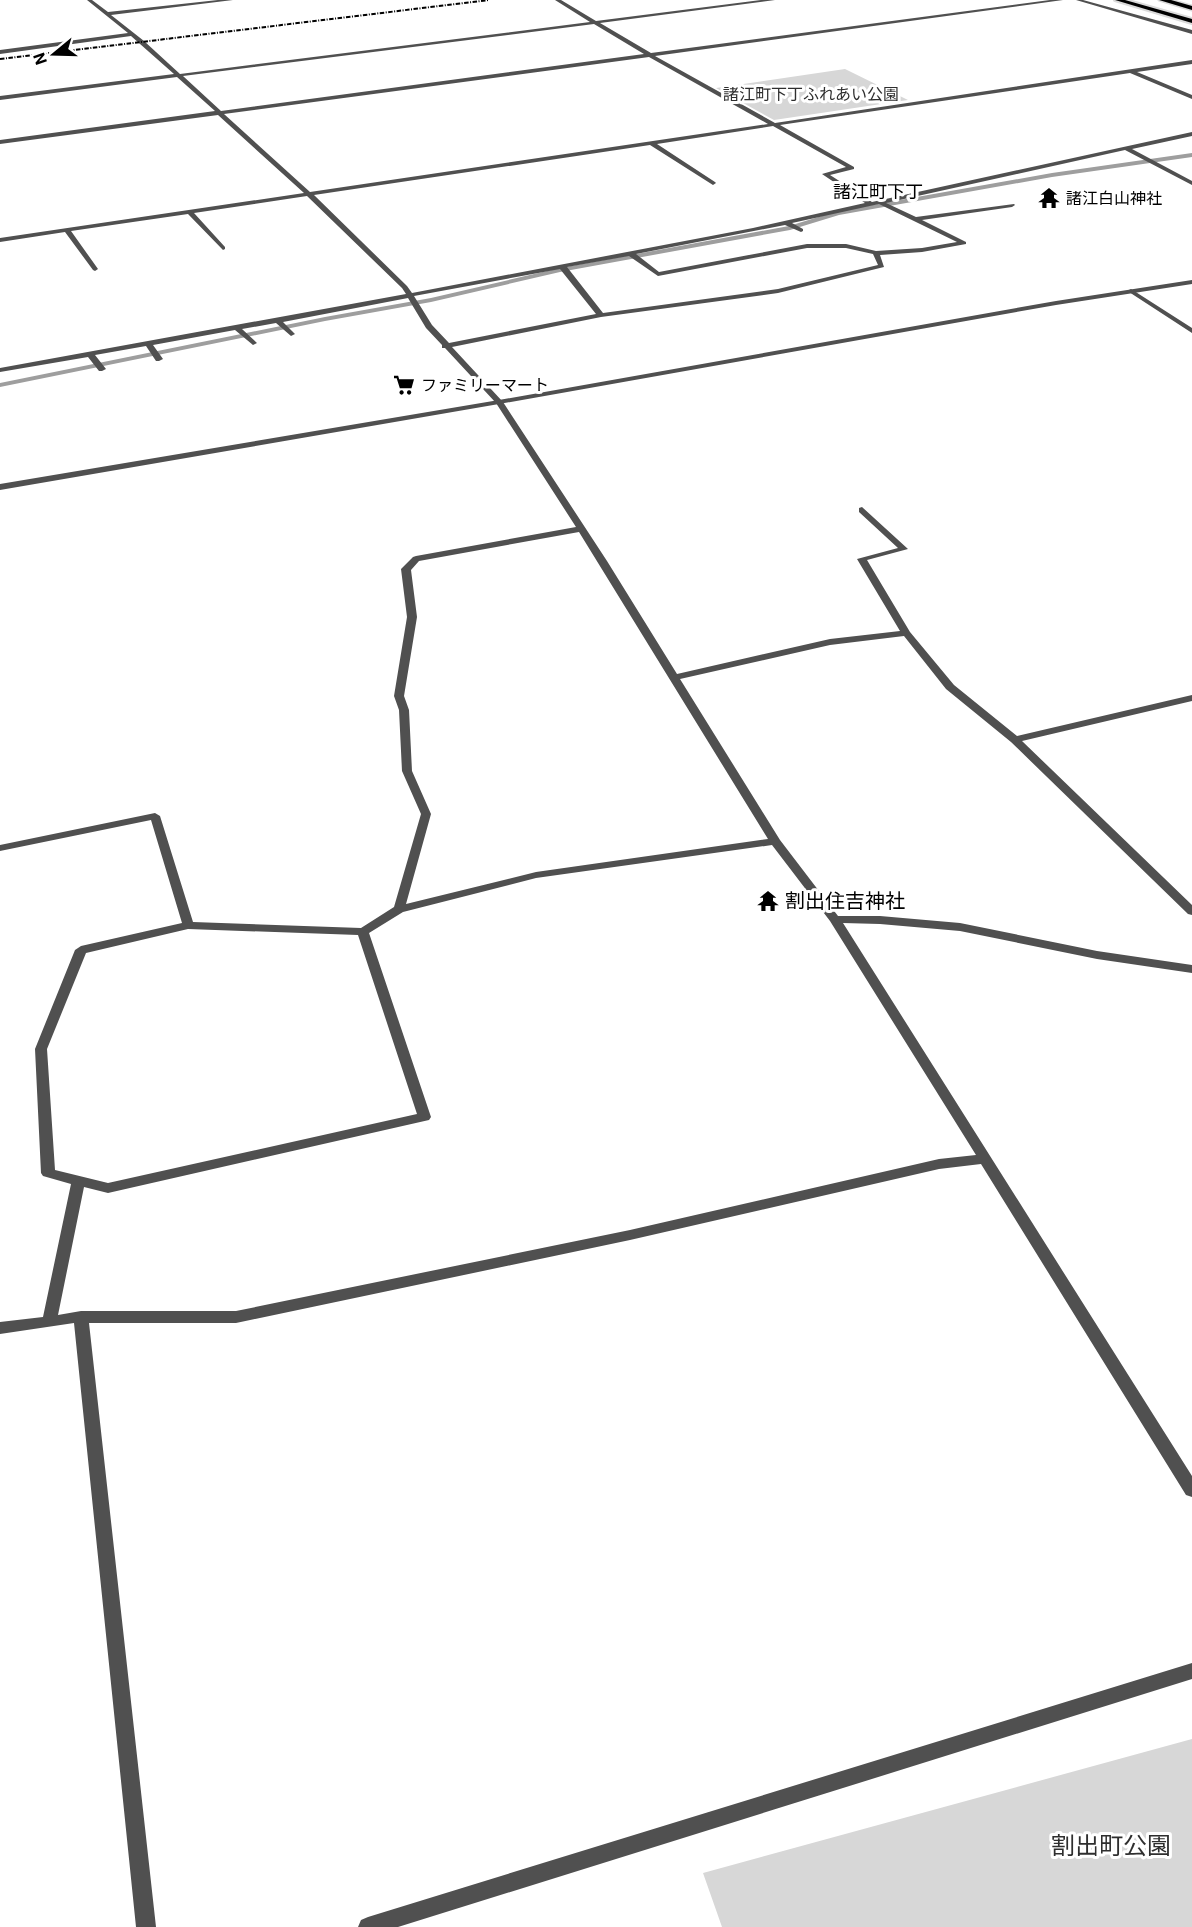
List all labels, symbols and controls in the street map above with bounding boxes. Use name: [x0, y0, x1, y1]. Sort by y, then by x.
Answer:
north arrow: [24, 24, 84, 84]
text: N: [29, 50, 51, 67]
park label: 諸江町下丁ふれあい公園: [723, 85, 899, 104]
district label: 諸江町下丁: [833, 181, 923, 202]
temple icon: 諸江白山神社: [1037, 186, 1061, 210]
place label: 諸江白山神社: [1066, 189, 1162, 208]
supermarket icon: ファミリーマート: [392, 373, 416, 397]
place label: ファミリーマート: [421, 376, 549, 395]
temple icon: 割出住吉神社: [756, 889, 780, 913]
place label: 割出住吉神社: [785, 889, 905, 913]
park label: 割出町公園: [1051, 1832, 1171, 1860]

